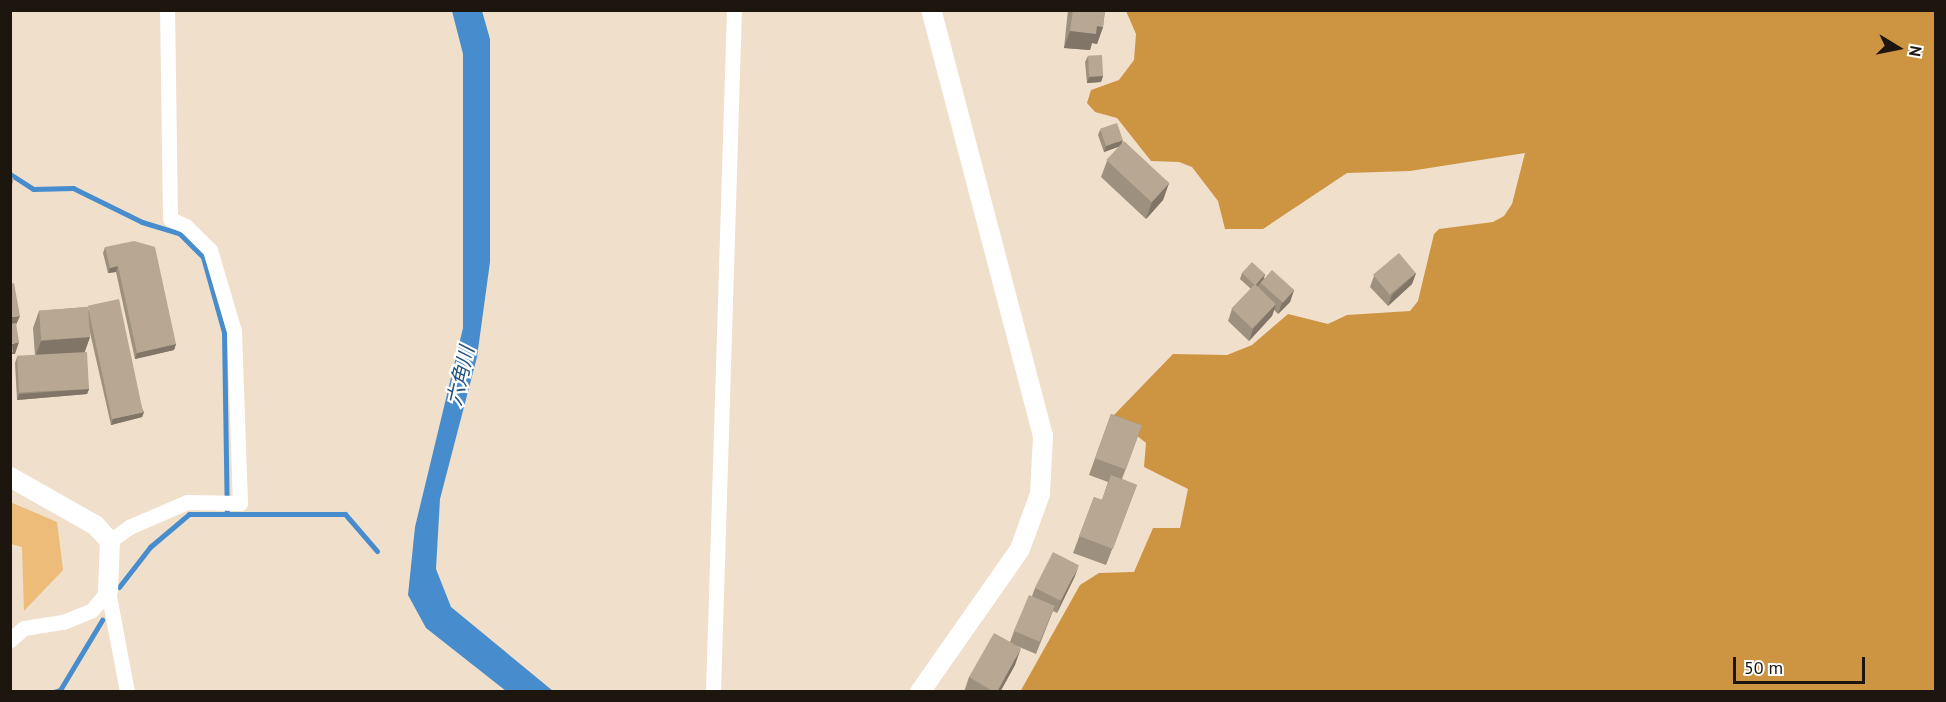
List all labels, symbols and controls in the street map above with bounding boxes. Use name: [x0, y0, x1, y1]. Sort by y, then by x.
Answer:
north arrow: [1868, 18, 1928, 78]
text: N: [1905, 44, 1926, 58]
water label: 六角川: [443, 344, 479, 408]
scale bar: [1736, 645, 1868, 683]
text: 50 m: [1744, 656, 1783, 679]

